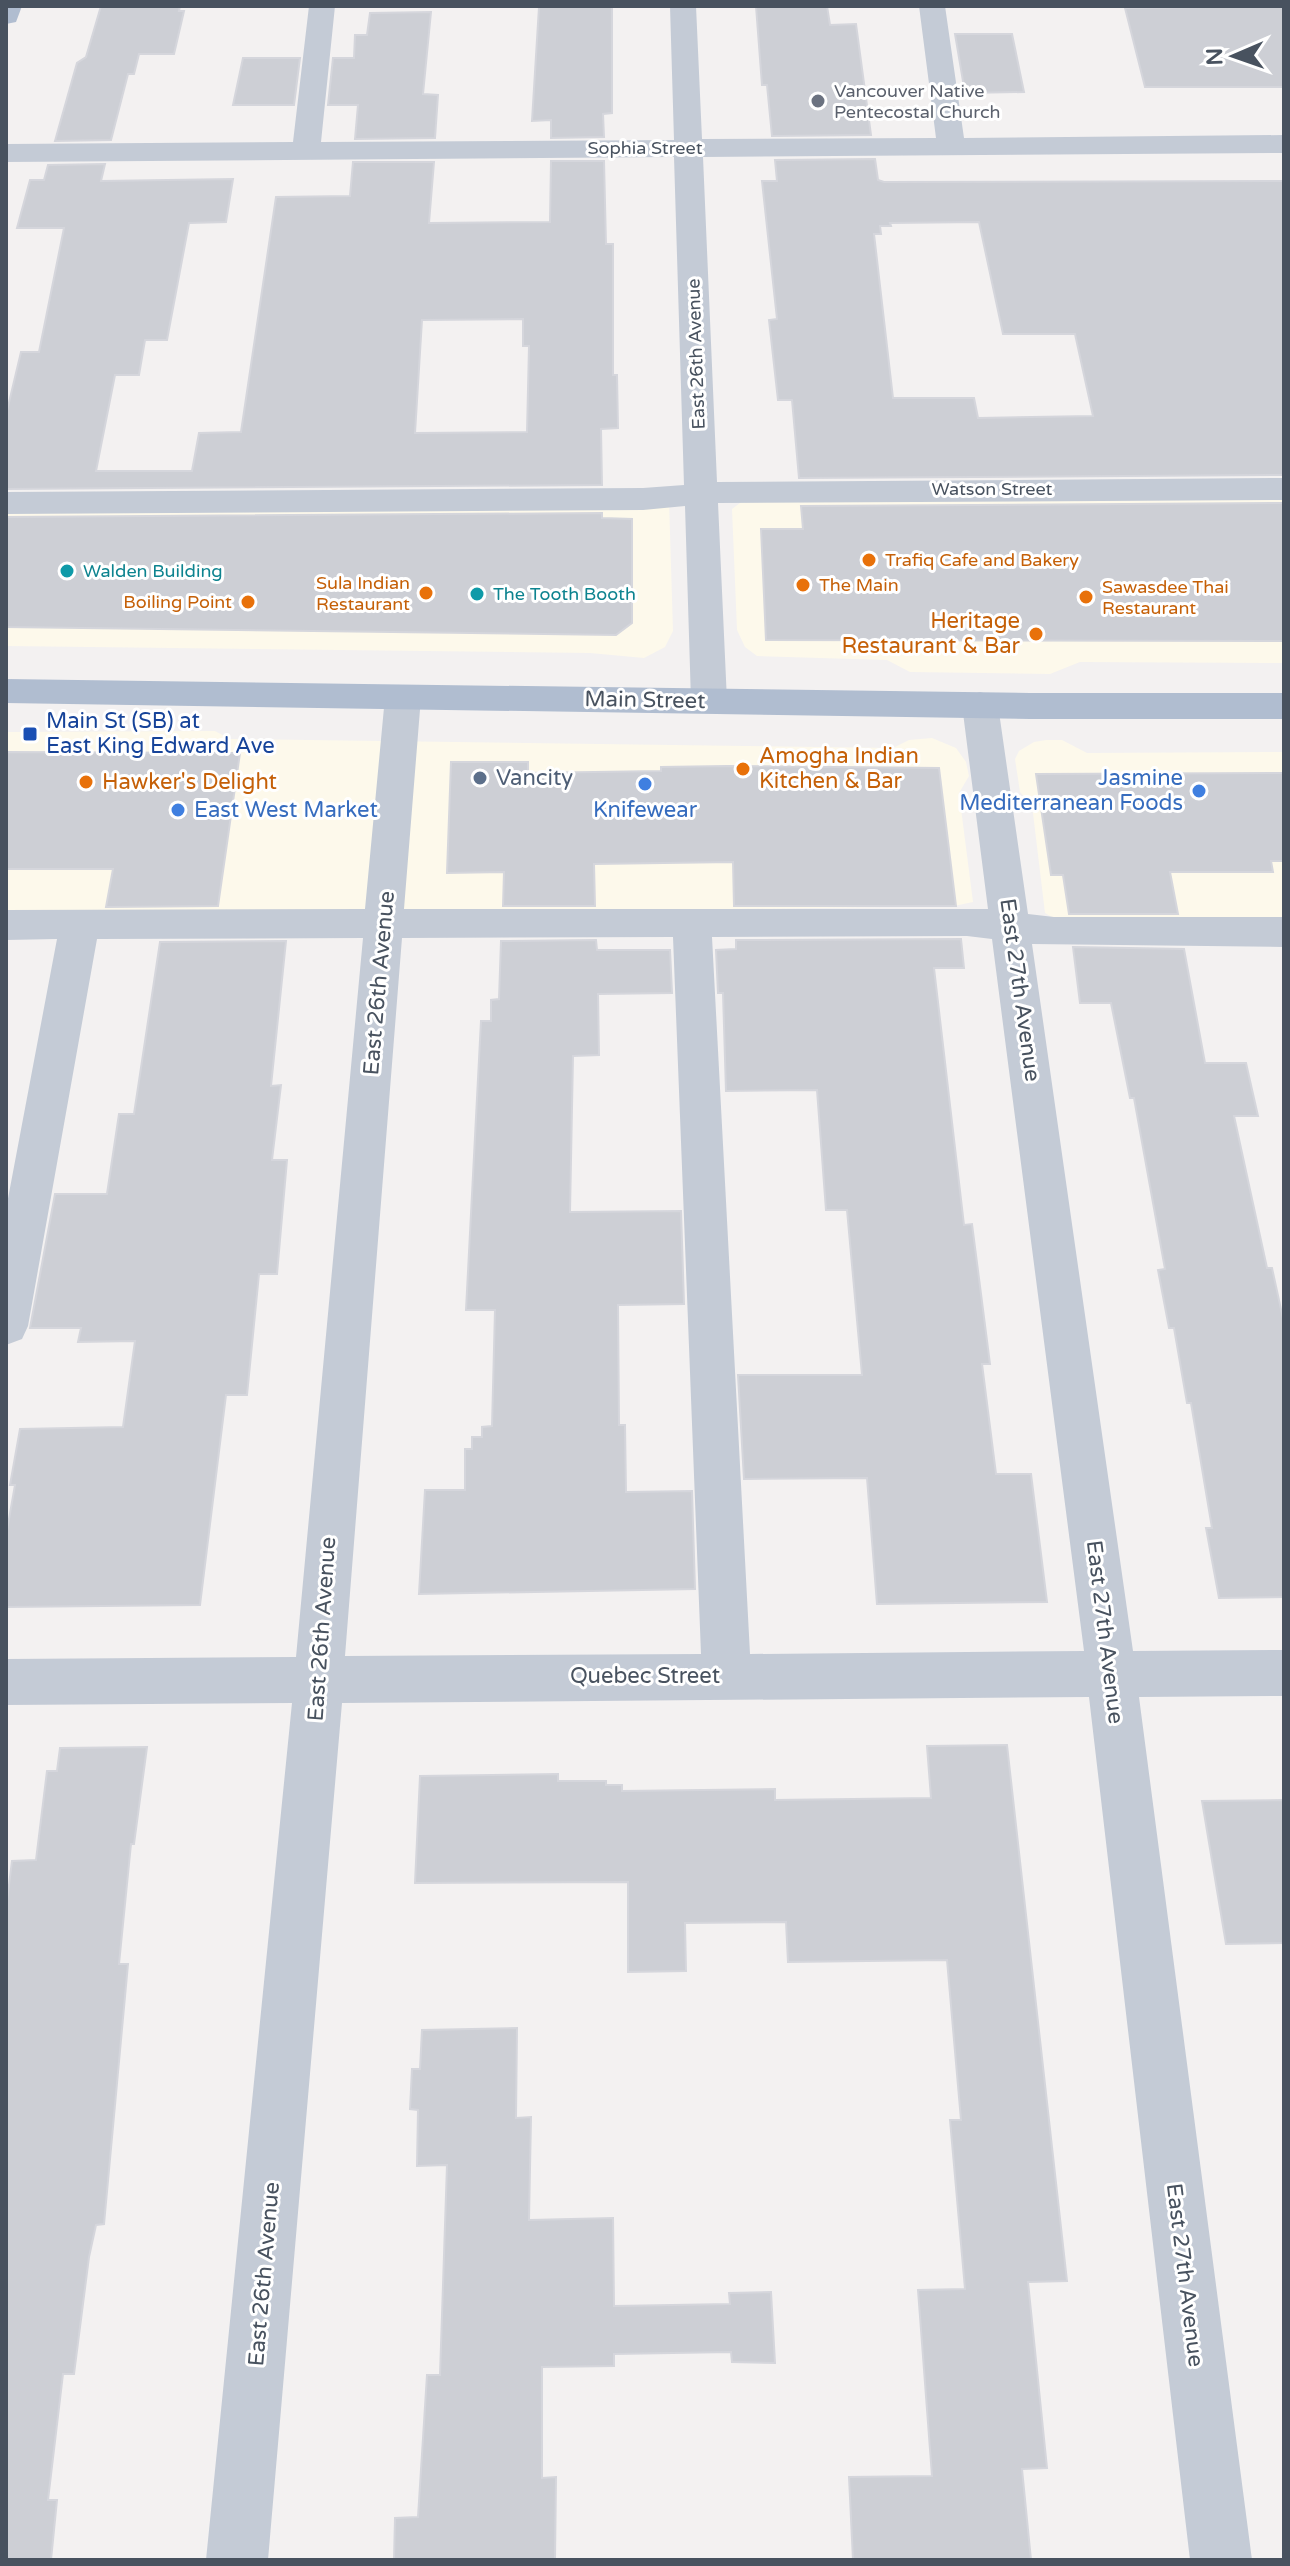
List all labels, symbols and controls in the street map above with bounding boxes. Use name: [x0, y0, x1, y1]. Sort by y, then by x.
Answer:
north arrow: [1194, 16, 1274, 96]
text: N: [1202, 47, 1228, 66]
place label: Vancouver Native Pentecostal Church: [834, 80, 1000, 123]
marker: Vancouver Native Pentecostal Church: [809, 92, 827, 110]
street label: Sophia Street: [587, 137, 703, 159]
street label: East 26th Avenue: [682, 278, 710, 430]
street label: Watson Street: [932, 478, 1053, 500]
place label: Trafiq Cafe and Bakery: [885, 549, 1079, 571]
marker: Trafiq Cafe and Bakery: [860, 551, 878, 569]
place label: Walden Building: [83, 560, 223, 582]
marker: Walden Building: [58, 562, 76, 580]
place label: Sula Indian Restaurant: [316, 572, 410, 615]
place label: The Main: [819, 574, 899, 596]
marker: The Main: [794, 576, 812, 594]
place label: Sawasdee Thai Restaurant: [1102, 576, 1229, 619]
place label: The Tooth Booth: [493, 583, 636, 605]
marker: Sula Indian Restaurant: [417, 584, 435, 602]
marker: The Tooth Booth: [468, 585, 486, 603]
marker: Sawasdee Thai Restaurant: [1077, 588, 1095, 606]
place label: Boiling Point: [123, 591, 232, 613]
marker: Boiling Point: [239, 593, 257, 611]
place label: Heritage Restaurant & Bar: [841, 608, 1021, 659]
marker: Heritage Restaurant & Bar: [1027, 625, 1045, 643]
street label: Main Street: [584, 686, 706, 714]
place label: Main St (SB) at East King Edward Ave: [46, 708, 275, 759]
marker: Main St (SB) at East King Edward Ave: [21, 725, 39, 743]
place label: Amogha Indian Kitchen & Bar: [759, 743, 919, 794]
marker: Amogha Indian Kitchen & Bar: [734, 760, 752, 778]
place label: Vancity: [496, 765, 573, 791]
place label: Jasmine Mediterranean Foods: [959, 765, 1183, 816]
place label: Hawker's Delight: [102, 769, 277, 795]
marker: Vancity: [471, 769, 489, 787]
marker: Hawker's Delight: [77, 773, 95, 791]
marker: Knifewear: [636, 775, 654, 793]
marker: Jasmine Mediterranean Foods: [1190, 782, 1208, 800]
place label: East West Market: [194, 797, 378, 823]
place label: Knifewear: [593, 797, 698, 823]
marker: East West Market: [169, 801, 187, 819]
street label: East 26th Avenue: [358, 890, 400, 1076]
street label: East 27th Avenue: [994, 897, 1046, 1083]
street label: East 26th Avenue: [303, 1536, 341, 1722]
street label: East 27th Avenue: [1081, 1539, 1129, 1725]
street label: Quebec Street: [570, 1663, 720, 1689]
street label: East 26th Avenue: [243, 2181, 285, 2367]
street label: East 27th Avenue: [1161, 2182, 1209, 2368]

